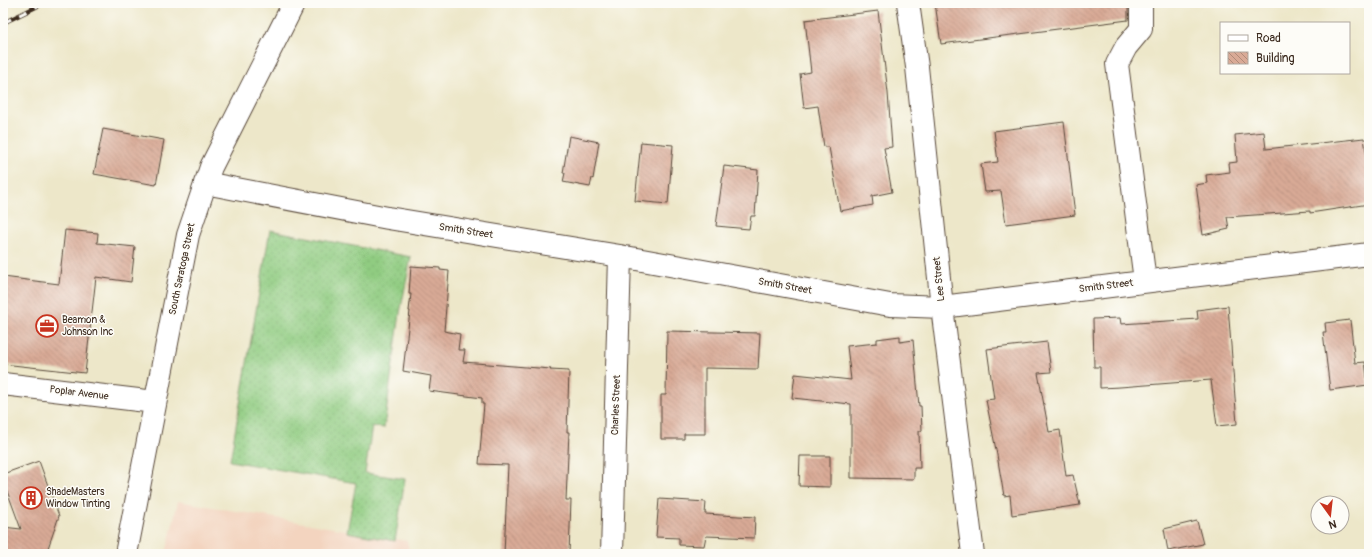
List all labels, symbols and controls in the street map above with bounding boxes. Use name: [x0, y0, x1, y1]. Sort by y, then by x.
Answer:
legend: [1220, 22, 1350, 74]
text: Road: [1256, 31, 1281, 46]
text: Building: [1256, 51, 1295, 66]
street label: South Saratoga Street: [166, 221, 198, 316]
street label: Smith Street: [438, 221, 495, 241]
street label: Lee Street: [931, 255, 947, 302]
street label: Smith Street: [757, 275, 814, 297]
street label: Smith Street: [1078, 277, 1135, 295]
office icon: Beamon & Johnson Inc: [34, 313, 60, 339]
place label: Beamon & Johnson Inc: [62, 314, 113, 338]
street label: Charles Street: [609, 374, 623, 435]
street label: Poplar Avenue: [49, 383, 109, 403]
building icon: ShadeMasters Window Tinting: [18, 485, 44, 511]
place label: ShadeMasters Window Tinting: [46, 486, 110, 510]
north arrow: [1310, 495, 1350, 535]
text: N: [1327, 517, 1338, 532]

